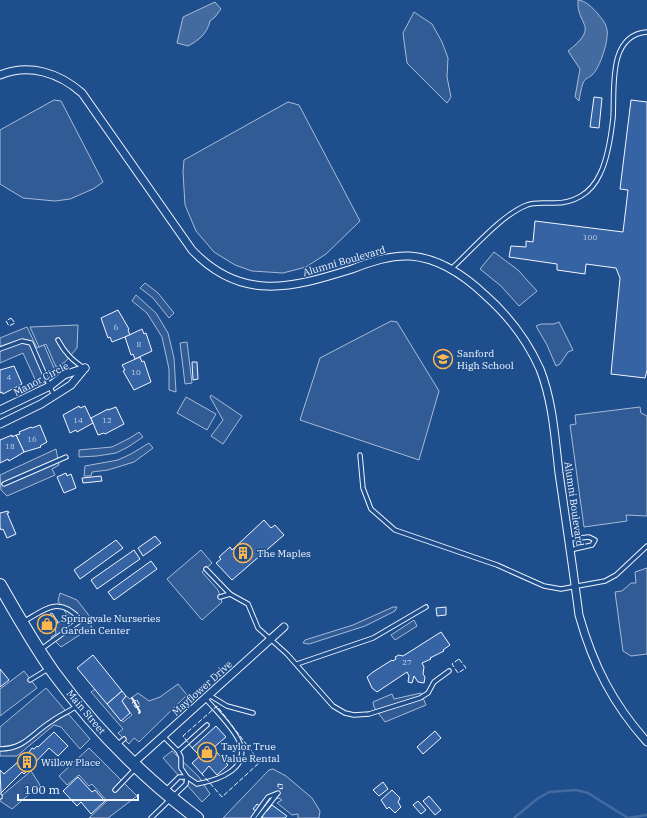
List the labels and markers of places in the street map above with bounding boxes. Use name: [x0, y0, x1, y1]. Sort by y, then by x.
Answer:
place label: Sanford High School: [457, 347, 514, 372]
school or university icon: Sanford High School: [432, 348, 454, 370]
building icon: The Maples: [232, 542, 254, 564]
place label: The Maples: [257, 547, 311, 560]
place label: Springvale Nurseries Garden Center: [61, 612, 160, 637]
shop icon: Springvale Nurseries Garden Center: [36, 613, 58, 635]
place label: Taylor True Value Rental: [221, 740, 280, 765]
shop icon: Taylor True Value Rental: [196, 741, 218, 763]
building icon: Willow Place: [16, 751, 38, 773]
place label: Willow Place: [41, 756, 100, 769]

